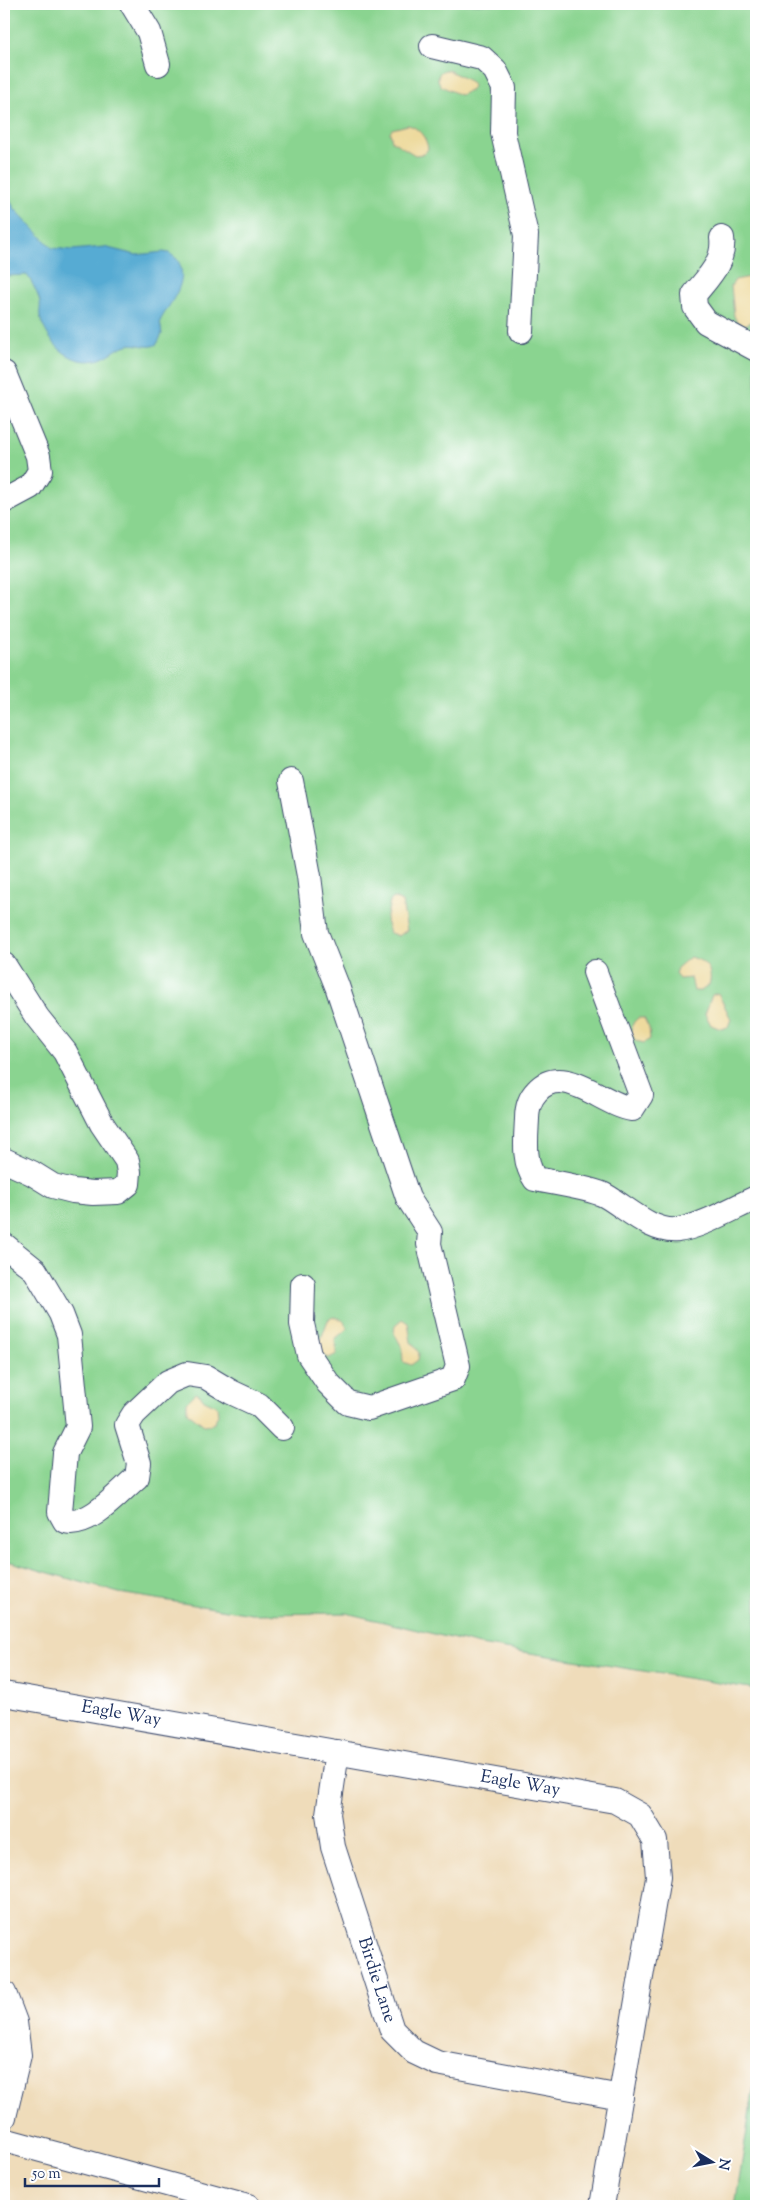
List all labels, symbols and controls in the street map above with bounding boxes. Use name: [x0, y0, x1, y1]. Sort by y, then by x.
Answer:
street label: Eagle Way: [79, 1695, 163, 1734]
street label: Eagle Way: [478, 1765, 562, 1804]
street label: Birdie Lane: [350, 1934, 402, 2026]
north arrow: [688, 2138, 738, 2188]
scale bar: [25, 2155, 159, 2187]
text: N: [712, 2157, 734, 2171]
text: 50 m: [31, 2164, 61, 2185]

